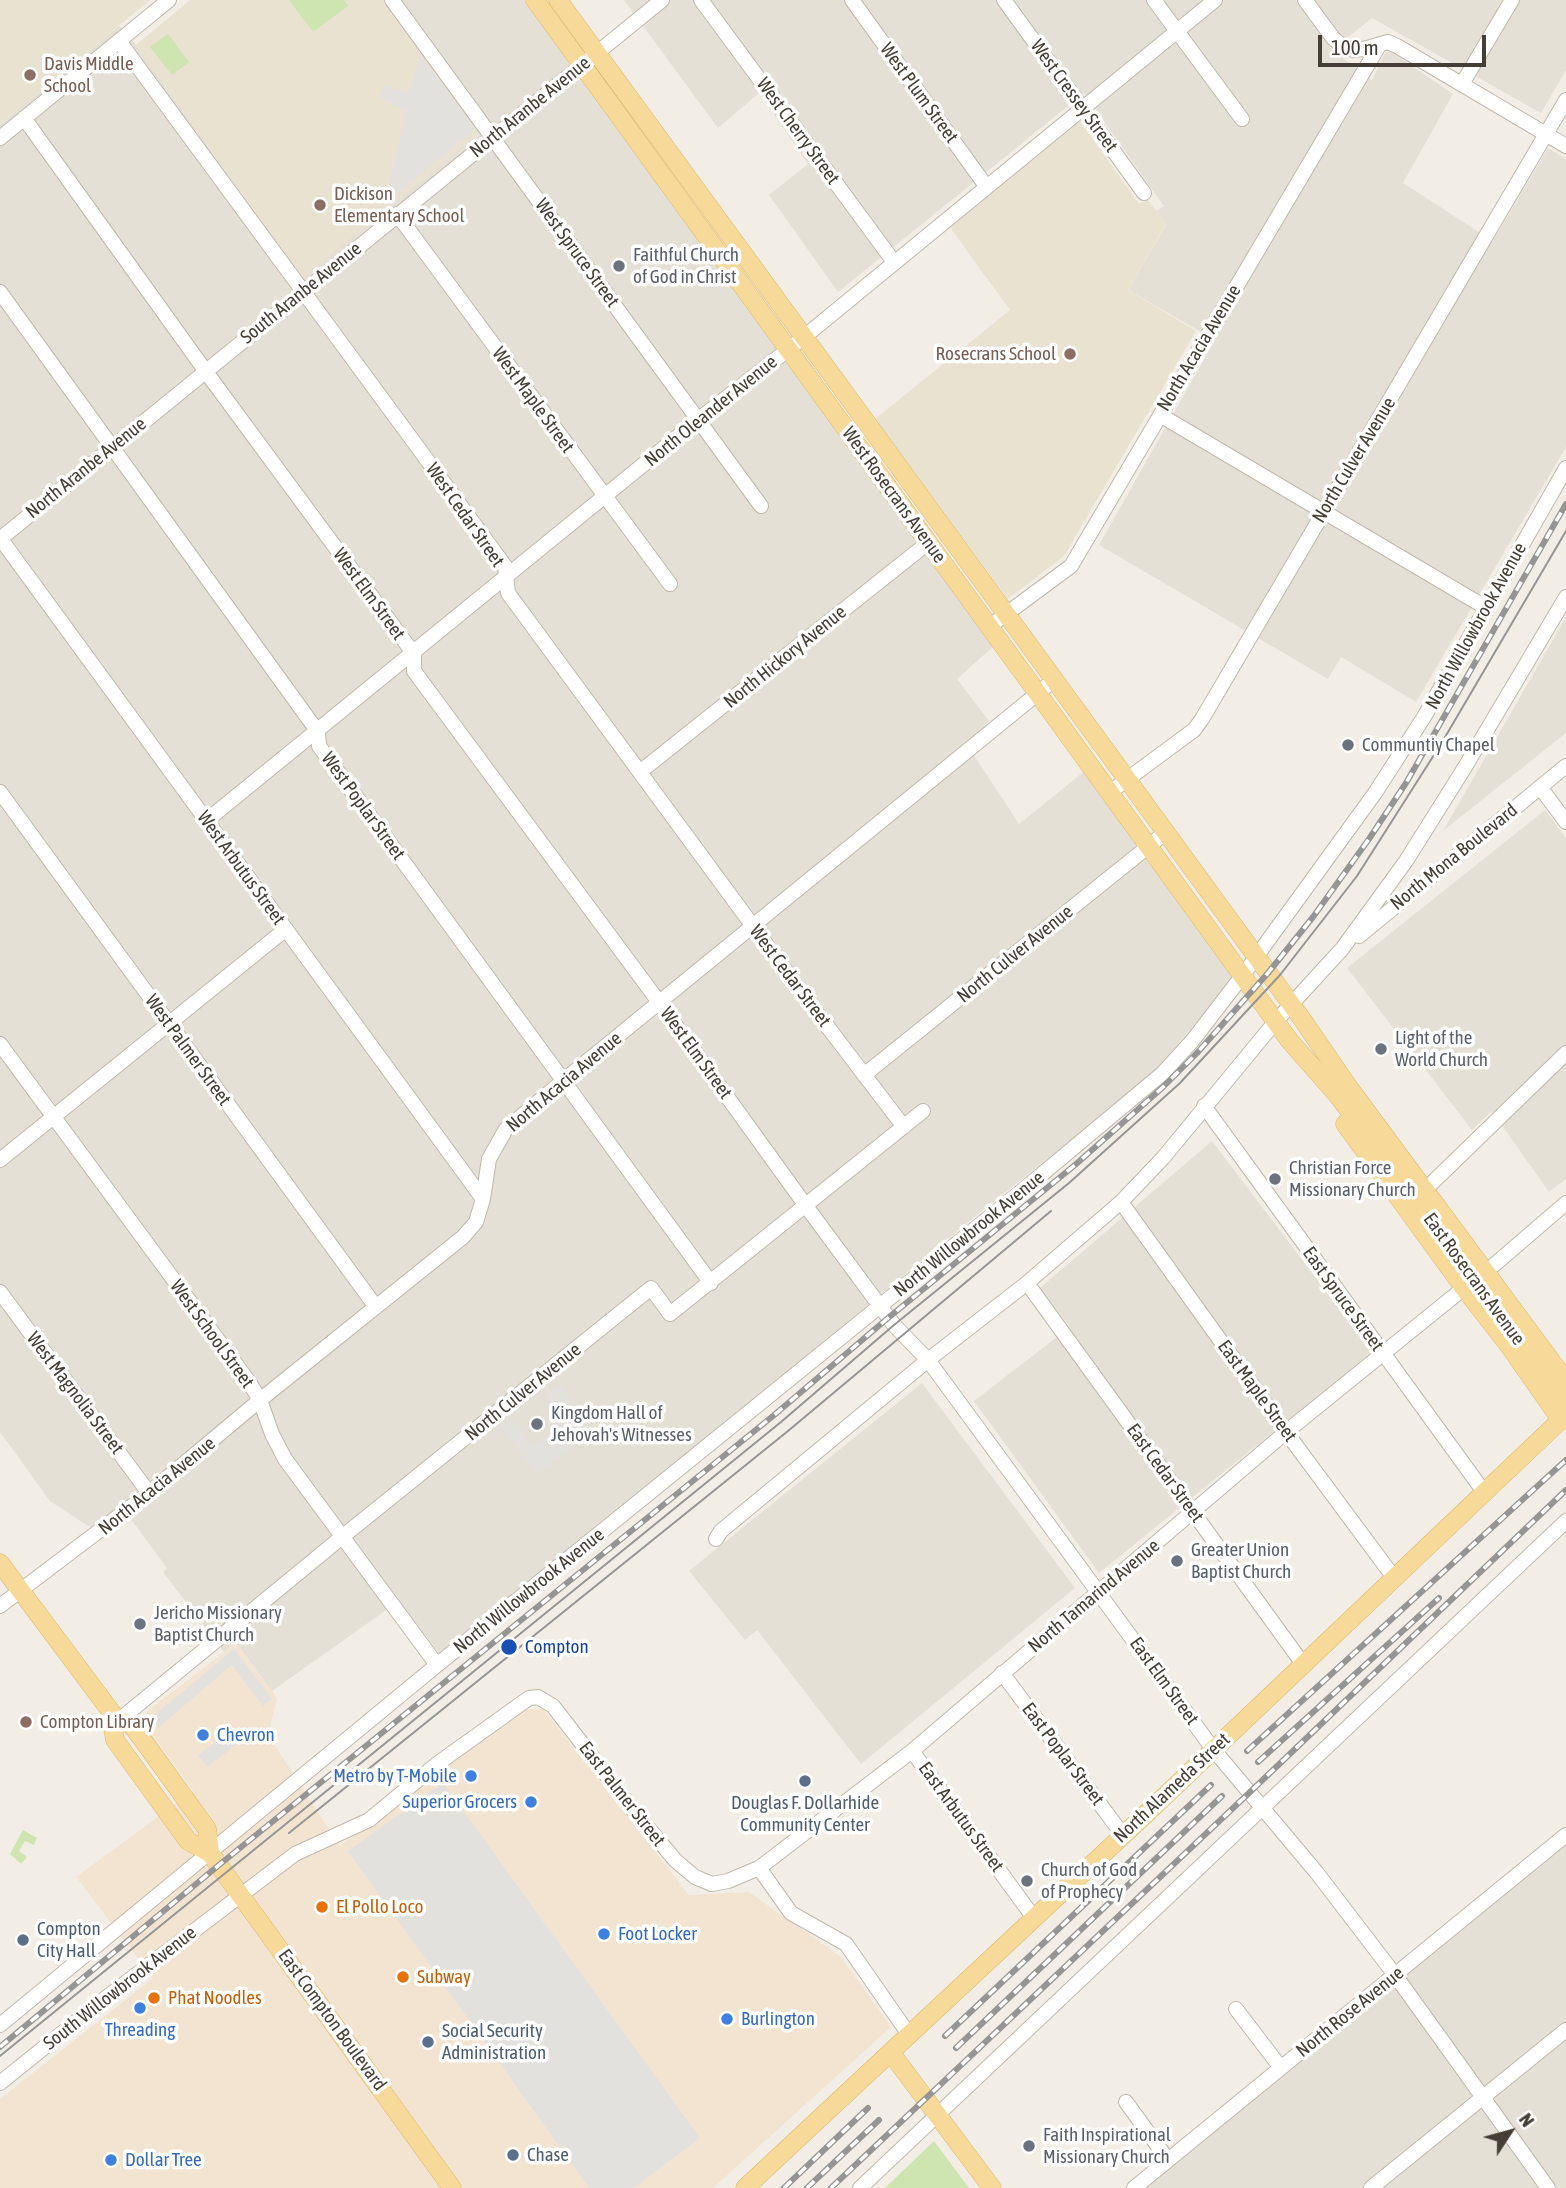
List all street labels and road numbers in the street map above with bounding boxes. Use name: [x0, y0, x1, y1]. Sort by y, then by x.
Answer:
street label: West Cressey Street: [1026, 35, 1122, 157]
street label: West Plum Street: [875, 39, 963, 147]
street label: North Aranbe Avenue: [465, 51, 595, 163]
street label: West Cherry Street: [752, 73, 844, 189]
street label: West Spruce Street: [530, 194, 624, 312]
street label: South Aranbe Avenue: [236, 237, 366, 349]
street label: North Acacia Avenue: [1152, 281, 1246, 415]
street label: West Maple Street: [487, 343, 579, 457]
street label: North Oleander Avenue: [640, 351, 782, 471]
street label: North Culver Avenue: [1308, 393, 1400, 527]
street label: North Aranbe Avenue: [21, 412, 151, 524]
street label: West Rosecrans Avenue: [837, 423, 951, 567]
street label: West Cedar Street: [421, 459, 509, 571]
street label: North Willowbrook Avenue: [1421, 539, 1531, 713]
street label: West Elm Street: [328, 544, 410, 644]
street label: North Hickory Avenue: [719, 601, 851, 713]
street label: West Poplar Street: [316, 748, 410, 864]
street label: North Mona Boulevard: [1386, 799, 1522, 915]
street label: West Arbutus Street: [192, 807, 290, 929]
street label: North Culver Avenue: [952, 900, 1078, 1008]
street label: West Cedar Street: [744, 921, 836, 1031]
street label: West Palmer Street: [140, 990, 236, 1110]
street label: West Elm Street: [655, 1003, 737, 1103]
street label: North Acacia Avenue: [502, 1027, 626, 1137]
street label: North Willowbrook Avenue: [889, 1166, 1049, 1302]
street label: East Rosecrans Avenue: [1418, 1209, 1530, 1349]
street label: East Spruce Street: [1298, 1242, 1388, 1356]
street label: West School Street: [165, 1276, 259, 1392]
street label: West Magnolia Street: [22, 1327, 128, 1459]
street label: East Maple Street: [1212, 1336, 1302, 1446]
street label: North Culver Avenue: [460, 1338, 586, 1446]
street label: East Cedar Street: [1122, 1419, 1208, 1527]
street label: North Acacia Avenue: [94, 1432, 220, 1540]
street label: North Willowbrook Avenue: [449, 1523, 609, 1659]
street label: North Tamarind Avenue: [1024, 1534, 1164, 1658]
street label: East Elm Street: [1125, 1633, 1203, 1729]
street label: East Poplar Street: [1017, 1698, 1109, 1810]
street label: North Alameda Street: [1109, 1728, 1235, 1848]
street label: East Palmer Street: [574, 1737, 670, 1851]
street label: East Arbutus Street: [913, 1758, 1009, 1876]
street label: South Willowbrook Avenue: [39, 1921, 201, 2055]
street label: East Compton Boulevard: [273, 1945, 391, 2095]
street label: North Rose Avenue: [1292, 1962, 1408, 2062]

